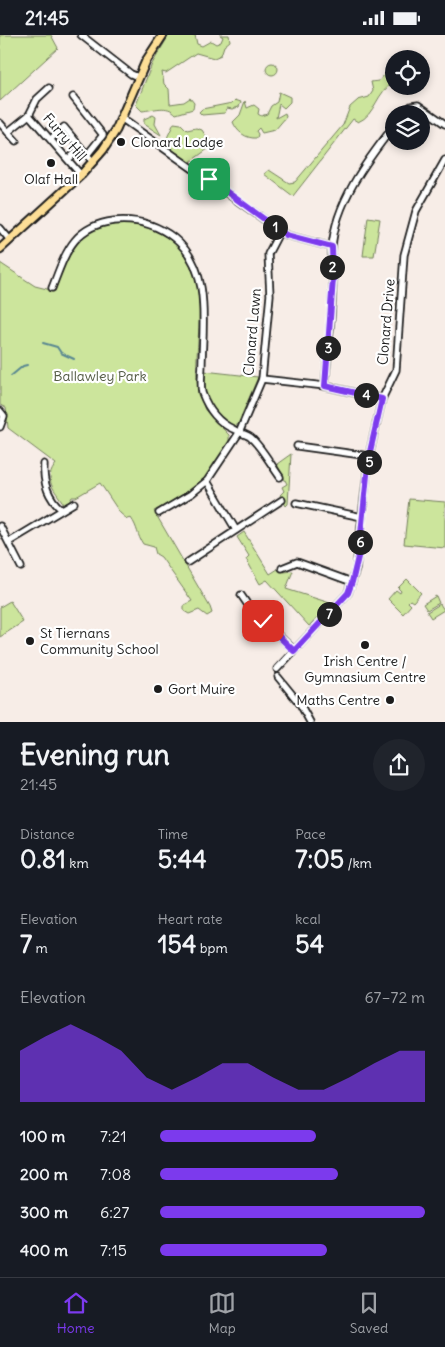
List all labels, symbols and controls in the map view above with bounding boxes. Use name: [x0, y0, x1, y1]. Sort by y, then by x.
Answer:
text: 21:45: [25, 6, 69, 30]
map controls: [385, 50, 430, 150]
button: locate: [385, 50, 430, 95]
button: layers: [385, 105, 430, 150]
street label: Furry Hill: [39, 109, 91, 165]
place label: Clonard Lodge: [131, 133, 223, 151]
marker: Clonard Lodge: [115, 136, 127, 148]
marker: Olaf Hall: [45, 157, 57, 169]
pin: [188, 158, 230, 200]
icon: arrive: [195, 165, 223, 193]
place label: Olaf Hall: [24, 170, 78, 188]
pin: 1: [262, 215, 288, 239]
text: 1: [273, 218, 278, 236]
pin: 2: [320, 255, 344, 279]
text: 2: [329, 258, 336, 276]
street label: Clonard Drive: [373, 278, 399, 366]
street label: Clonard Lawn: [239, 287, 265, 377]
pin: 3: [316, 335, 340, 361]
text: 3: [325, 339, 332, 357]
park label: Ballawley Park: [53, 367, 147, 385]
pin: 4: [354, 383, 378, 407]
text: 4: [362, 386, 371, 404]
pin: 5: [356, 449, 382, 475]
text: 5: [365, 453, 374, 471]
pin: 6: [348, 529, 372, 555]
text: 6: [356, 533, 365, 551]
pin: [242, 600, 284, 642]
pin: 7: [316, 601, 342, 627]
text: 7: [326, 605, 333, 623]
icon: check: [249, 607, 277, 635]
place label: St Tiernans Community School: [40, 624, 159, 658]
marker: St Tiernans Community School: [24, 635, 36, 647]
marker: Irish Centre / Gymnasium Centre: [359, 639, 371, 651]
place label: Irish Centre / Gymnasium Centre: [304, 652, 426, 686]
place label: Gort Muire: [168, 680, 235, 698]
marker: Gort Muire: [152, 683, 164, 695]
place label: Maths Centre: [296, 691, 380, 709]
marker: Maths Centre: [384, 694, 396, 706]
text: Evening run: [20, 737, 170, 773]
button: share: [373, 739, 425, 791]
text: 21:45: [20, 774, 57, 794]
text: Distance: [20, 825, 75, 843]
text: Time: [158, 825, 188, 843]
text: Pace: [295, 825, 326, 843]
text: 0.81: [20, 843, 66, 875]
text: 5:44: [158, 843, 207, 875]
text: 7:05: [295, 843, 344, 875]
text: km: [66, 854, 89, 872]
text: /km: [344, 854, 372, 872]
text: Elevation: [20, 910, 77, 928]
text: Heart rate: [158, 910, 223, 928]
text: kcal: [295, 910, 321, 928]
text: 7: [20, 928, 32, 960]
text: 154: [158, 928, 196, 960]
text: 54: [295, 928, 324, 960]
text: m: [32, 939, 48, 957]
text: bpm: [196, 939, 228, 957]
text: Elevation: [20, 987, 86, 1007]
text: 67–72 m: [364, 987, 425, 1007]
text: 100 m: [20, 1126, 65, 1146]
text: 7:21: [100, 1126, 127, 1146]
text: 200 m: [20, 1164, 68, 1184]
text: 7:08: [100, 1164, 131, 1184]
text: 300 m: [20, 1202, 68, 1222]
text: 6:27: [100, 1202, 129, 1222]
text: 400 m: [20, 1240, 68, 1260]
text: 7:15: [100, 1240, 127, 1260]
tab: Home: [57, 1289, 95, 1337]
tab: Map: [208, 1289, 236, 1337]
tab: Saved: [350, 1289, 388, 1337]

